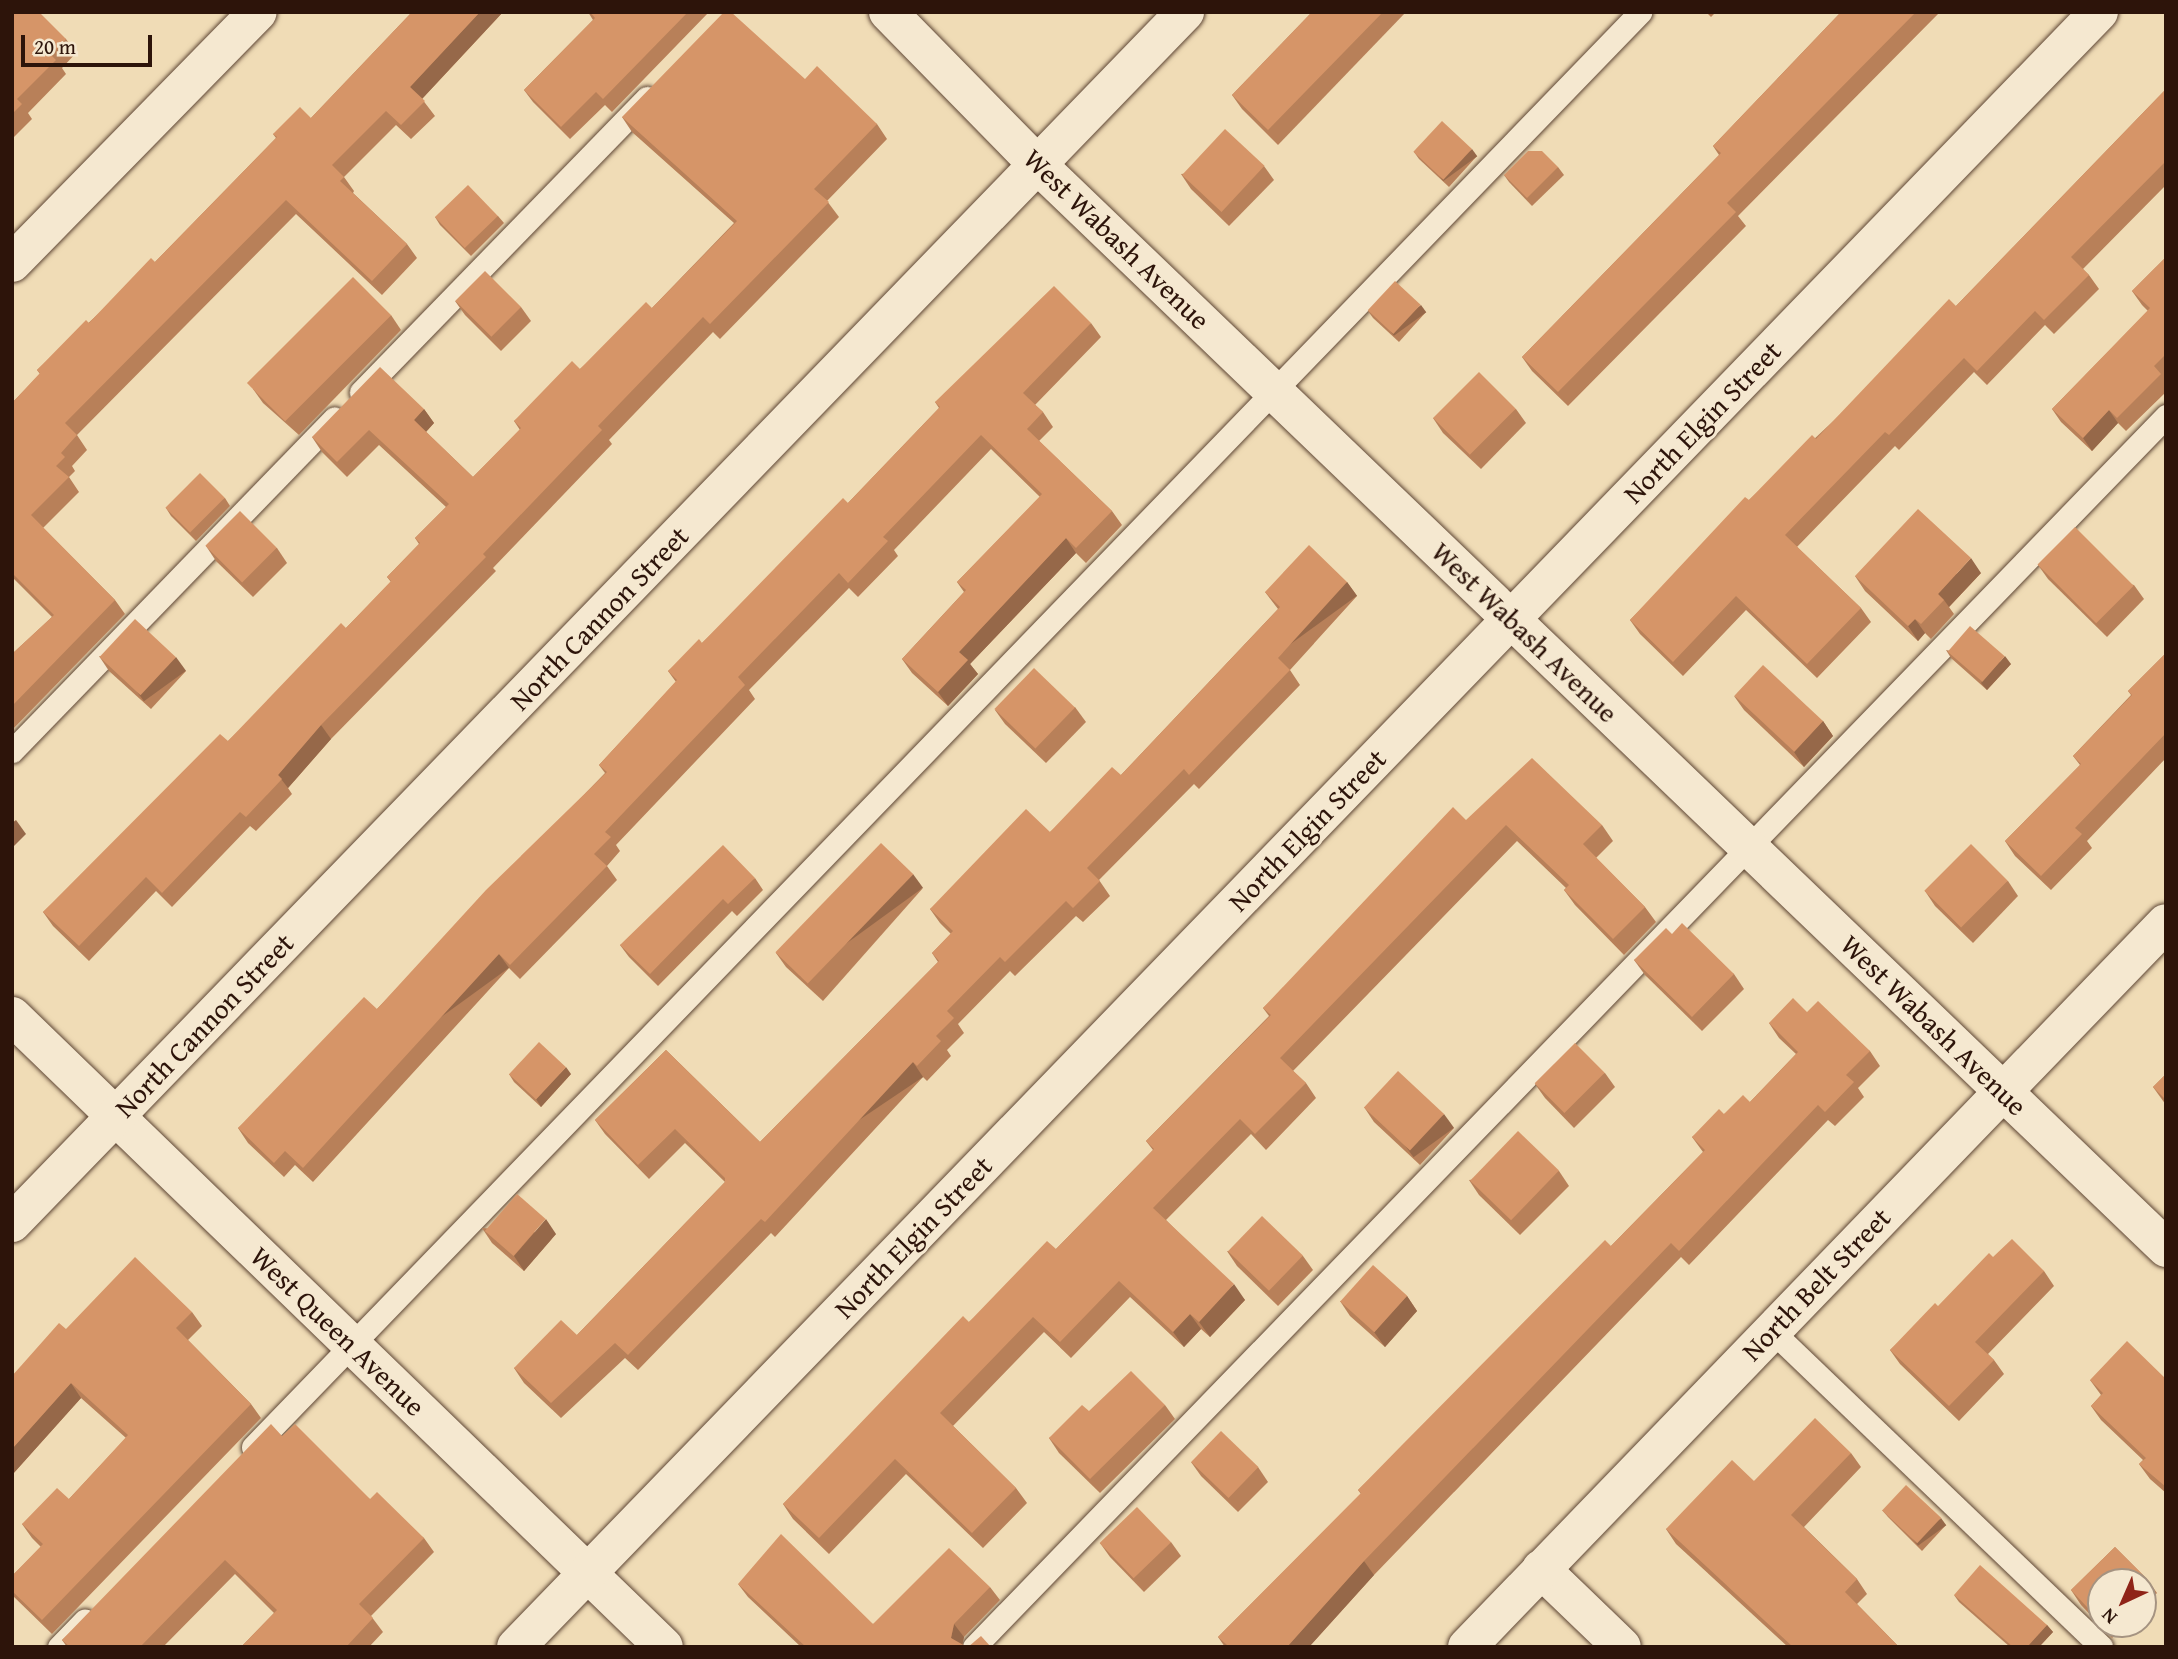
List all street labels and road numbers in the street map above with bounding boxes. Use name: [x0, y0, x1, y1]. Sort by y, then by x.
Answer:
street label: West Wabash Avenue: [1017, 142, 1217, 336]
street label: North Elgin Street: [1616, 334, 1788, 510]
street label: North Cannon Street: [503, 519, 695, 717]
street label: West Wabash Avenue: [1425, 535, 1625, 729]
street label: North Elgin Street: [1221, 742, 1393, 918]
street label: North Cannon Street: [108, 926, 300, 1124]
street label: West Wabash Avenue: [1834, 928, 2034, 1122]
street label: North Elgin Street: [827, 1149, 999, 1325]
street label: North Belt Street: [1735, 1201, 1897, 1367]
street label: West Queen Avenue: [244, 1239, 432, 1423]

